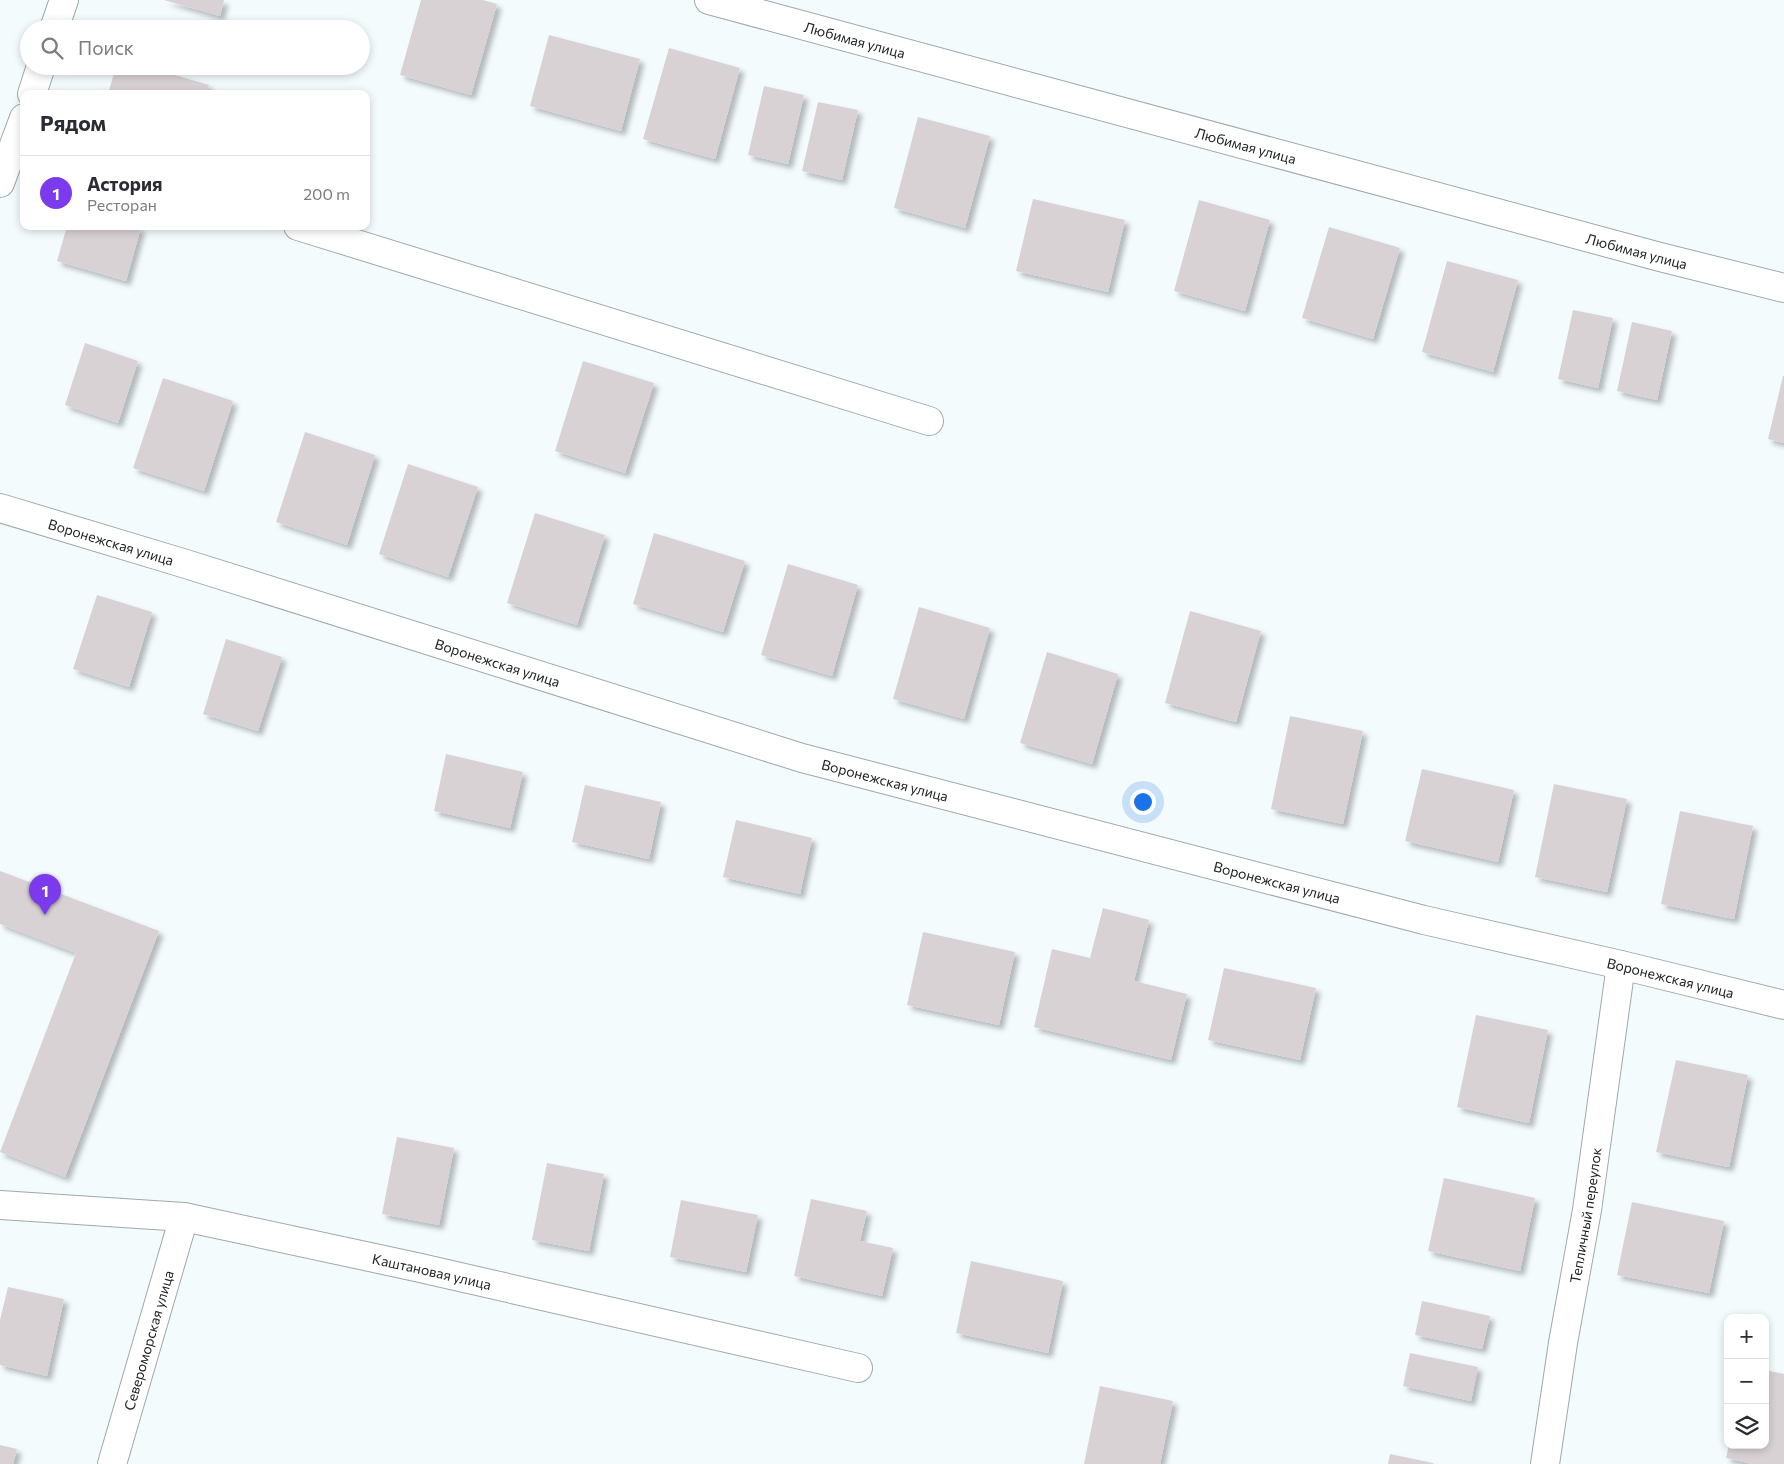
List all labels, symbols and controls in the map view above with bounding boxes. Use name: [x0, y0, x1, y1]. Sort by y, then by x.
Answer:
street label: Любимая улица: [802, 18, 907, 61]
search box: [20, 20, 370, 75]
icon: search: [38, 34, 66, 62]
text: Поиск: [78, 36, 134, 59]
text: Рядом: [40, 110, 106, 135]
street label: Любимая улица: [1193, 123, 1298, 167]
text: Астория: [87, 172, 163, 195]
text: 1: [52, 184, 60, 203]
text: 200 m: [303, 184, 350, 203]
text: Ресторан: [87, 195, 157, 214]
street label: Любимая улица: [1584, 229, 1689, 272]
street label: Воронежская улица: [46, 515, 176, 568]
street label: Воронежская улица: [433, 634, 562, 690]
street label: Воронежская улица: [820, 755, 950, 804]
your location: [1130, 789, 1156, 815]
street label: Воронежская улица: [1212, 857, 1342, 906]
pin: 1: [29, 874, 61, 915]
street label: Воронежская улица: [1605, 954, 1736, 1001]
street label: Тепличный переулок: [1565, 1146, 1604, 1284]
street label: Каштановая улица: [371, 1249, 493, 1292]
street label: Североморская улица: [120, 1268, 177, 1412]
map controls: [1724, 1314, 1769, 1449]
button: +: [1724, 1314, 1769, 1359]
button: −: [1724, 1359, 1769, 1404]
button: layers: [1724, 1404, 1769, 1449]

